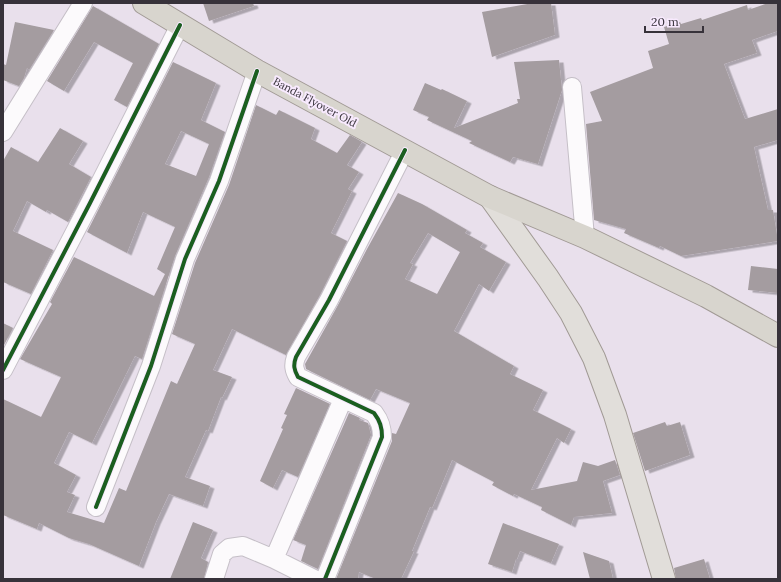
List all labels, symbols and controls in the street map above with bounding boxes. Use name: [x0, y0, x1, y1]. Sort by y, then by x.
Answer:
scale bar: [645, 8, 703, 34]
text: 20 m: [651, 14, 679, 29]
street label: Banda Flyover Old: [271, 74, 360, 130]

